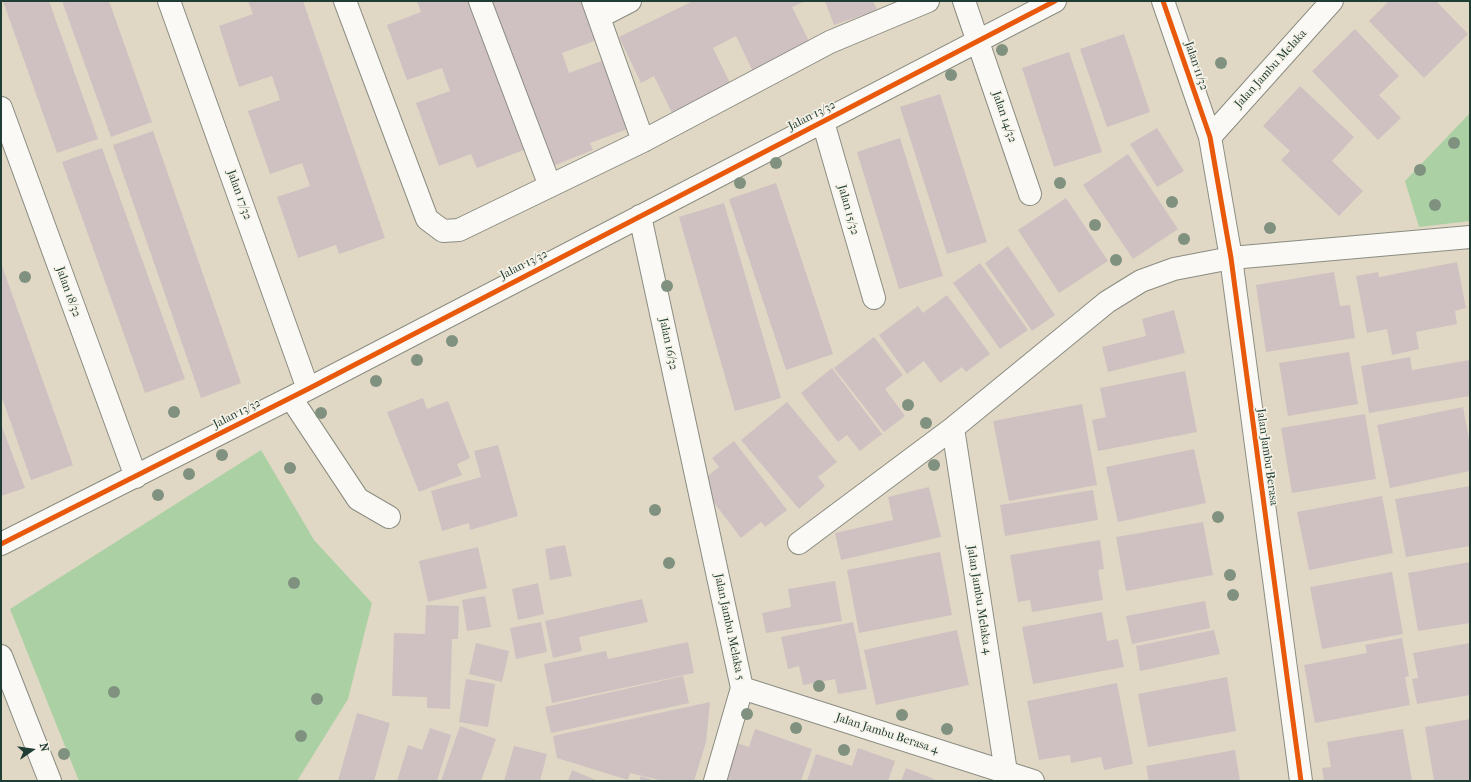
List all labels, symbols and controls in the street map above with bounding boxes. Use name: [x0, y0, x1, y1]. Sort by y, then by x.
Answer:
street label: Jalan Jambu Melaka: [1232, 27, 1310, 111]
street label: Jalan 11/32: [1181, 40, 1211, 92]
street label: Jalan 14/32: [988, 89, 1020, 145]
street label: Jalan 13/32: [786, 98, 838, 134]
street label: Jalan 17/32: [223, 168, 255, 222]
street label: Jalan 15/32: [834, 183, 862, 237]
street label: Jalan 13/32: [498, 247, 550, 283]
street label: Jalan 18/32: [52, 265, 84, 319]
street label: Jalan 16/32: [655, 317, 681, 371]
street label: Jalan 13/32: [211, 396, 263, 432]
street label: Jalan Jambu Berasa: [1253, 408, 1281, 506]
street label: Jalan Jambu Melaka 4: [963, 544, 995, 656]
street label: Jalan Jambu Melaka 5: [711, 572, 747, 682]
street label: Jalan Jambu Berasa 4: [834, 711, 940, 757]
north arrow: [12, 730, 52, 770]
text: N: [37, 742, 51, 753]

